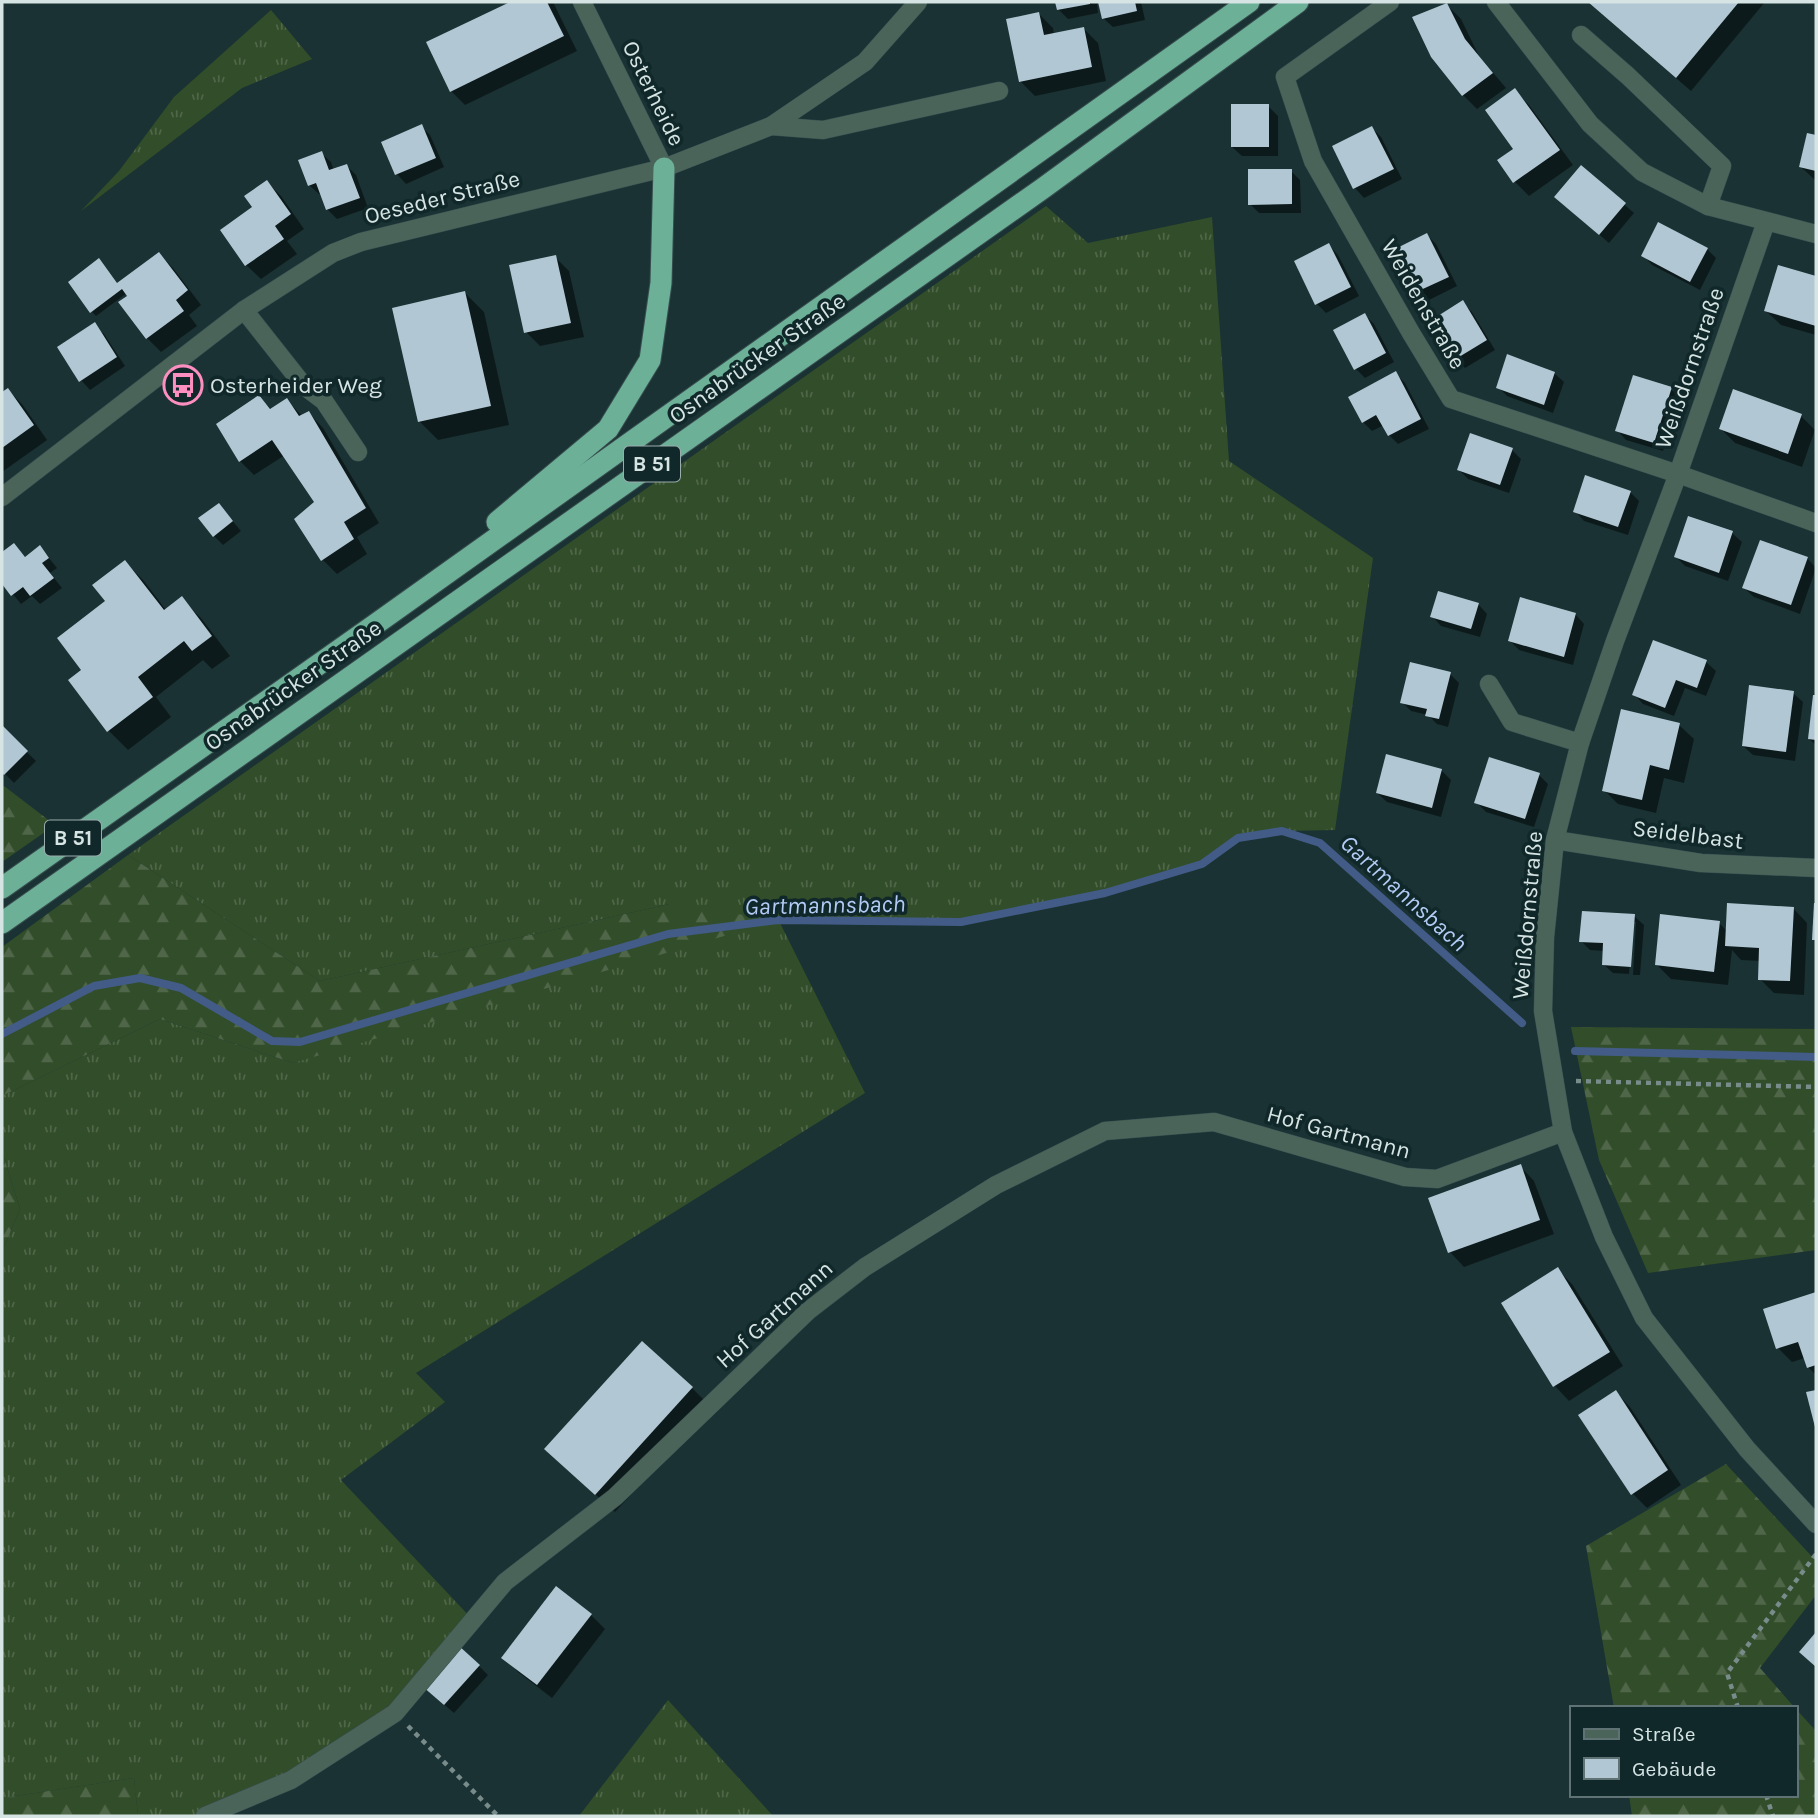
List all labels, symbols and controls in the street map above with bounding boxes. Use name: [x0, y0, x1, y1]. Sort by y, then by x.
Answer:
street label: Osterheide: [616, 36, 691, 150]
street label: Oeseder Straße: [362, 165, 523, 230]
street label: Weidenstraße: [1376, 235, 1472, 374]
street label: Weißdornstraße: [1649, 284, 1730, 452]
street label: Osnabrücker Straße: [664, 287, 851, 429]
bus stop icon: Osterheider Weg: [162, 364, 204, 406]
place label: Osterheider Weg: [210, 372, 382, 399]
road number: B 51: [624, 447, 680, 482]
street label: Osnabrücker Straße: [200, 614, 387, 756]
street label: Seidelbast: [1631, 814, 1745, 855]
road number: B 51: [45, 820, 101, 856]
water label: Gartmannsbach: [1335, 829, 1473, 957]
street label: Weißdornstraße: [1507, 830, 1548, 1000]
water label: Gartmannsbach: [744, 890, 906, 920]
street label: Hof Gartmann: [1264, 1100, 1414, 1165]
street label: Hof Gartmann: [710, 1255, 838, 1374]
legend: [1570, 1706, 1797, 1797]
text: Straße: [1632, 1722, 1695, 1746]
text: Gebäude: [1632, 1757, 1716, 1781]

